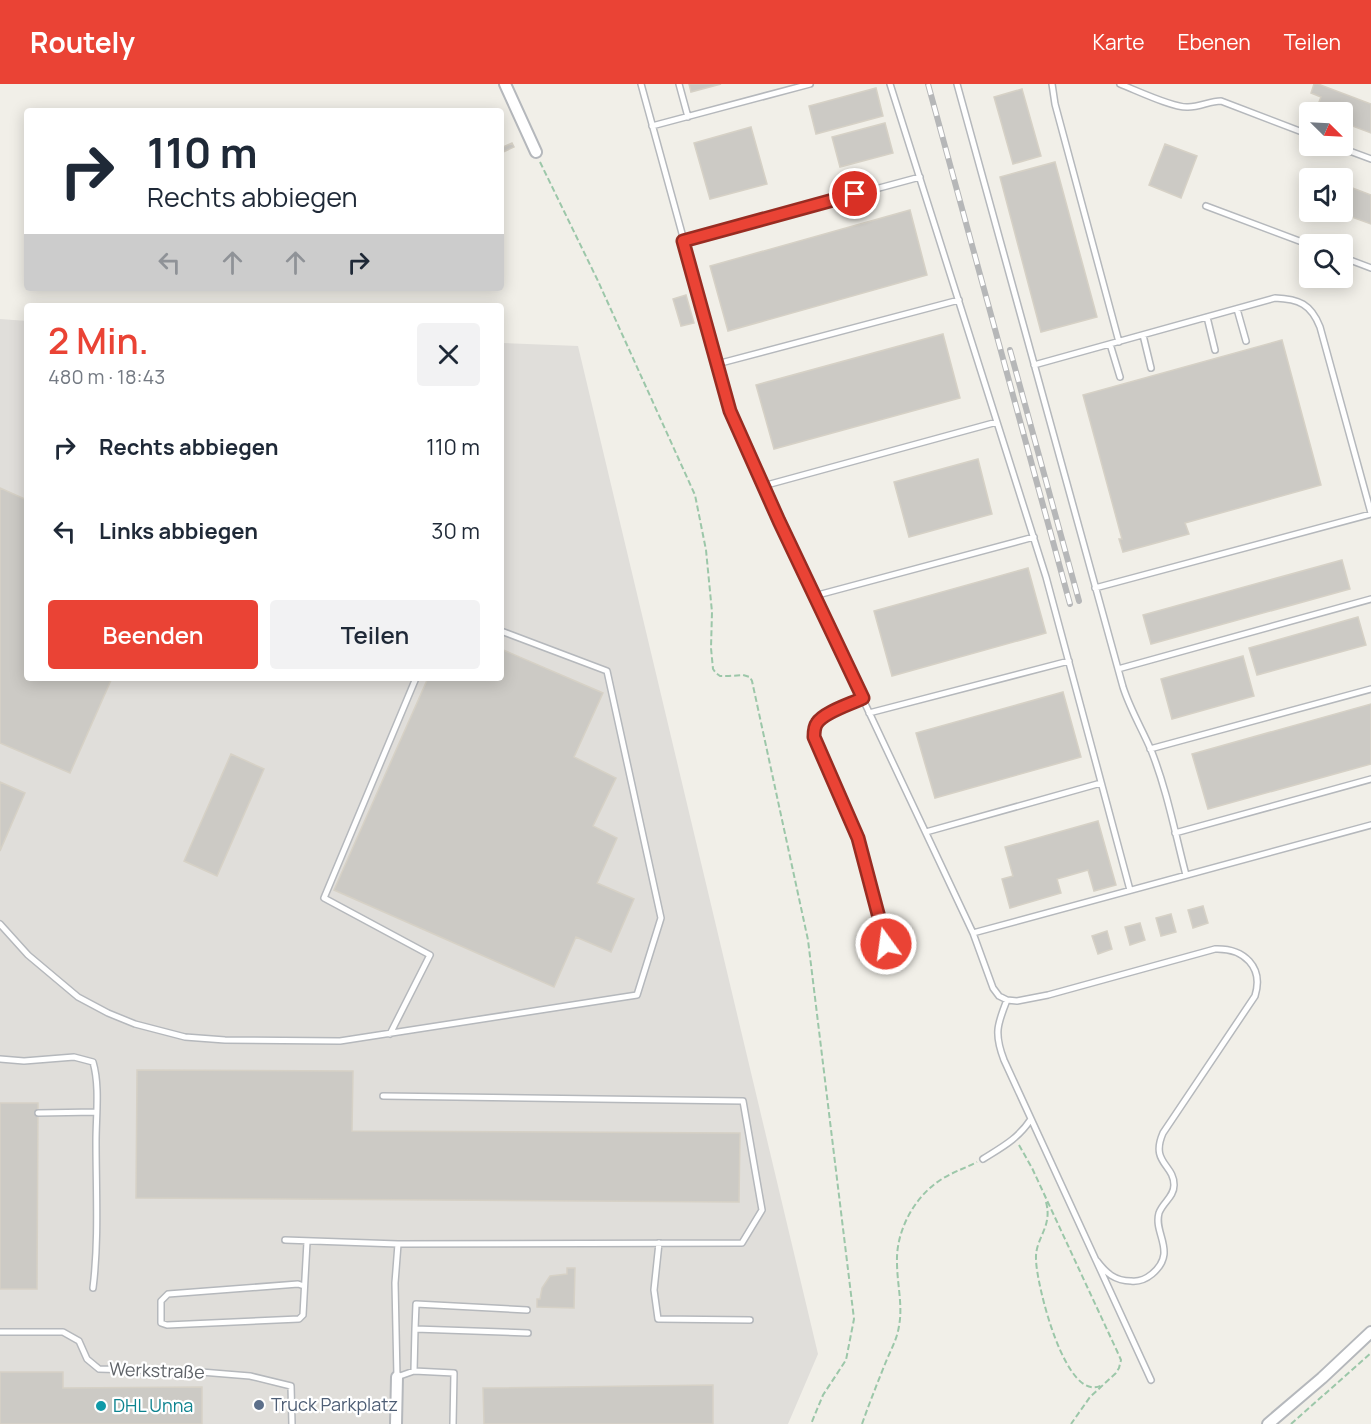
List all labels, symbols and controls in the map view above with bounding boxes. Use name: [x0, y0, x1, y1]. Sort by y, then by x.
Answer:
text: Routely: [30, 23, 135, 61]
text: Karte: [1092, 28, 1144, 56]
text: Ebenen: [1177, 28, 1251, 56]
text: Teilen: [1284, 28, 1341, 56]
north arrow: [1299, 102, 1353, 156]
map controls: [1299, 102, 1353, 288]
text: 110 m: [147, 123, 258, 181]
icon: right: [48, 132, 126, 210]
pin: [829, 168, 880, 219]
button: sound: [1299, 168, 1353, 222]
icon: arrive: [838, 177, 871, 210]
text: Rechts abbiegen: [147, 178, 358, 215]
button: search: [1299, 234, 1353, 288]
icon: left: [153, 246, 186, 279]
icon: ahead: [216, 246, 249, 279]
icon: ahead: [279, 246, 312, 279]
icon: right: [342, 246, 375, 279]
text: 2 Min.: [48, 316, 149, 365]
button: close: [417, 323, 480, 386]
text: 480 m · 18:43: [48, 363, 165, 390]
icon: right: [48, 431, 81, 464]
text: Rechts abbiegen: [99, 432, 278, 462]
text: 110 m: [426, 432, 480, 462]
icon: left: [48, 515, 81, 548]
text: Links abbiegen: [99, 516, 258, 546]
text: 30 m: [431, 516, 480, 546]
button: Beenden: [48, 600, 258, 669]
button: Teilen: [270, 600, 480, 669]
position arrow: [854, 912, 918, 976]
street label: Werkstraße: [109, 1356, 205, 1384]
place label: Truck Parkplatz: [271, 1392, 398, 1416]
place label: DHL Unna: [113, 1393, 193, 1417]
marker: Truck Parkplatz: [252, 1398, 266, 1412]
marker: DHL Unna: [94, 1399, 108, 1413]

